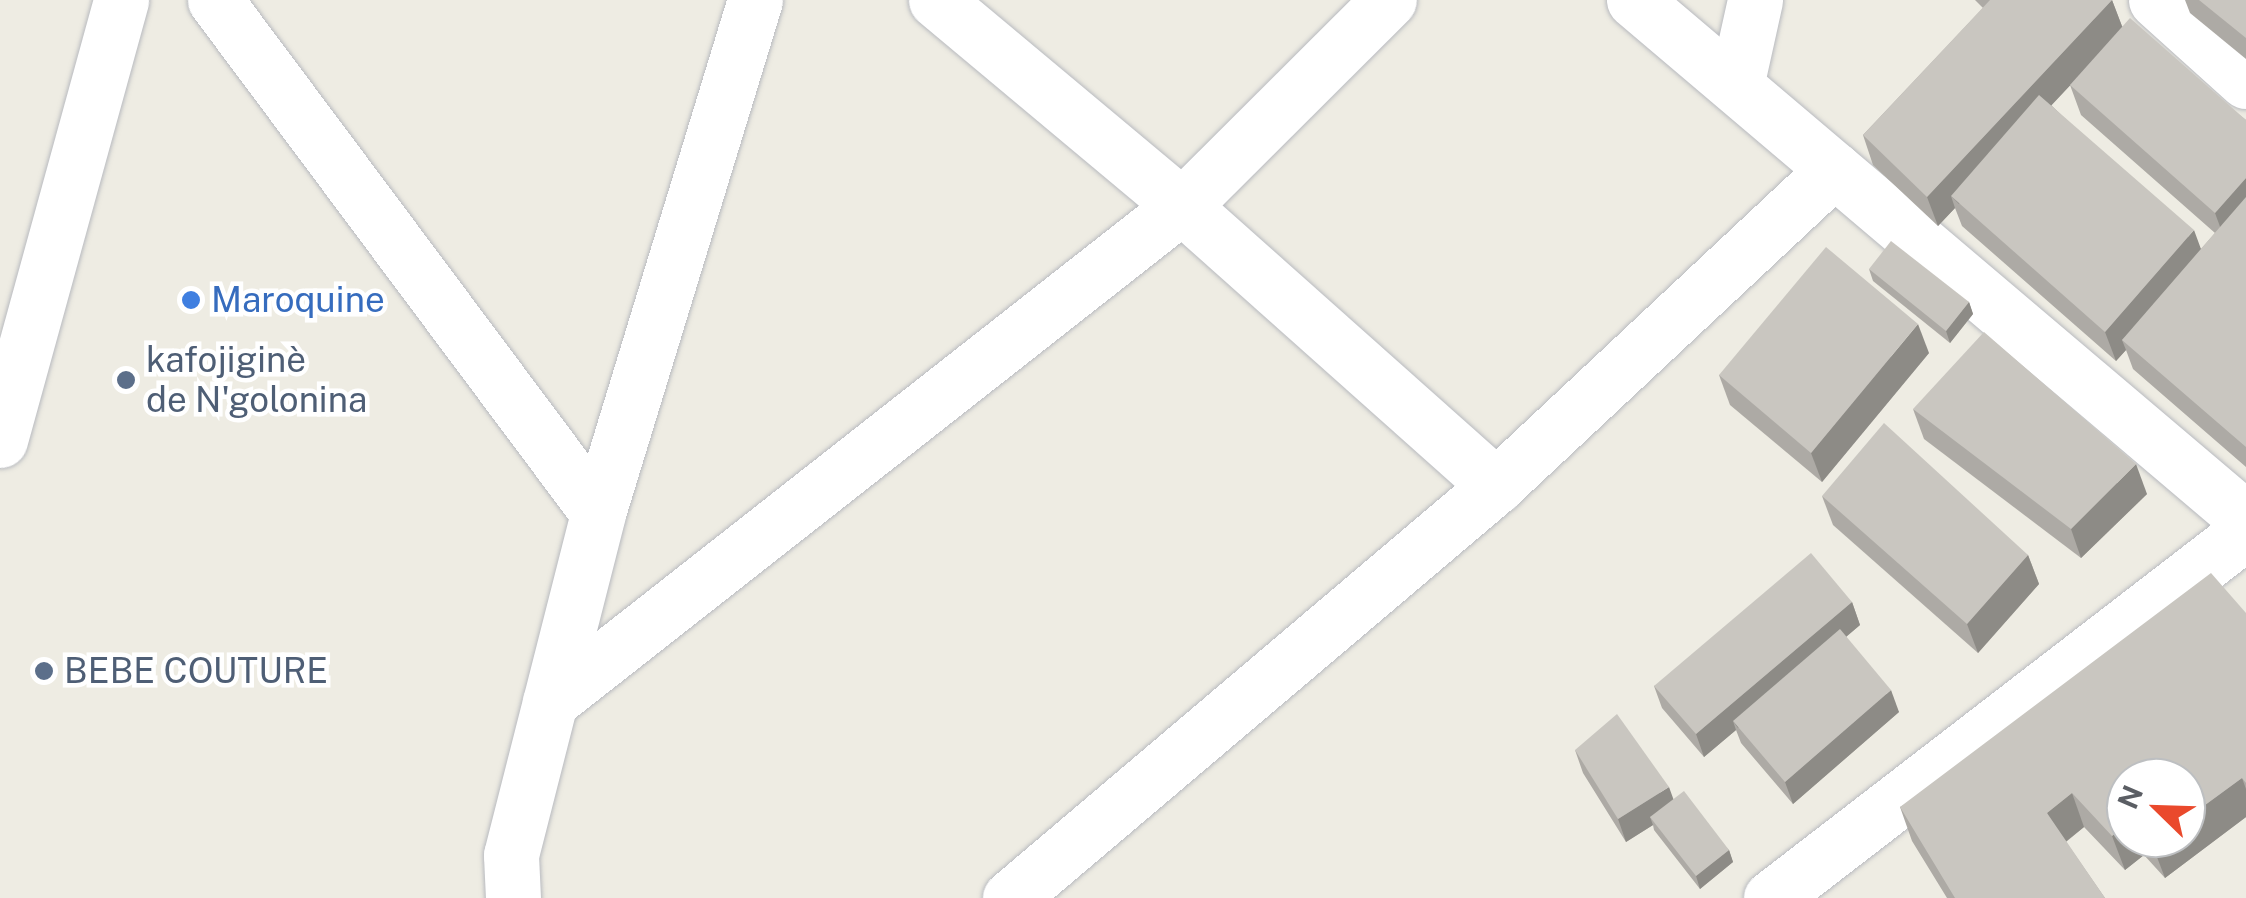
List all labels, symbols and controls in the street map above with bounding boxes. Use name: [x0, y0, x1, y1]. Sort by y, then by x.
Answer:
place label: Maroquine: [211, 279, 385, 321]
marker: Maroquine: [180, 289, 202, 311]
place label: kafojiginè de N'golonina: [146, 339, 367, 421]
marker: kafojiginè de N'golonina: [115, 369, 137, 391]
place label: BEBE COUTURE: [64, 650, 328, 692]
marker: BEBE COUTURE: [33, 660, 55, 682]
north arrow: [2106, 758, 2206, 858]
text: N: [2110, 780, 2149, 813]

